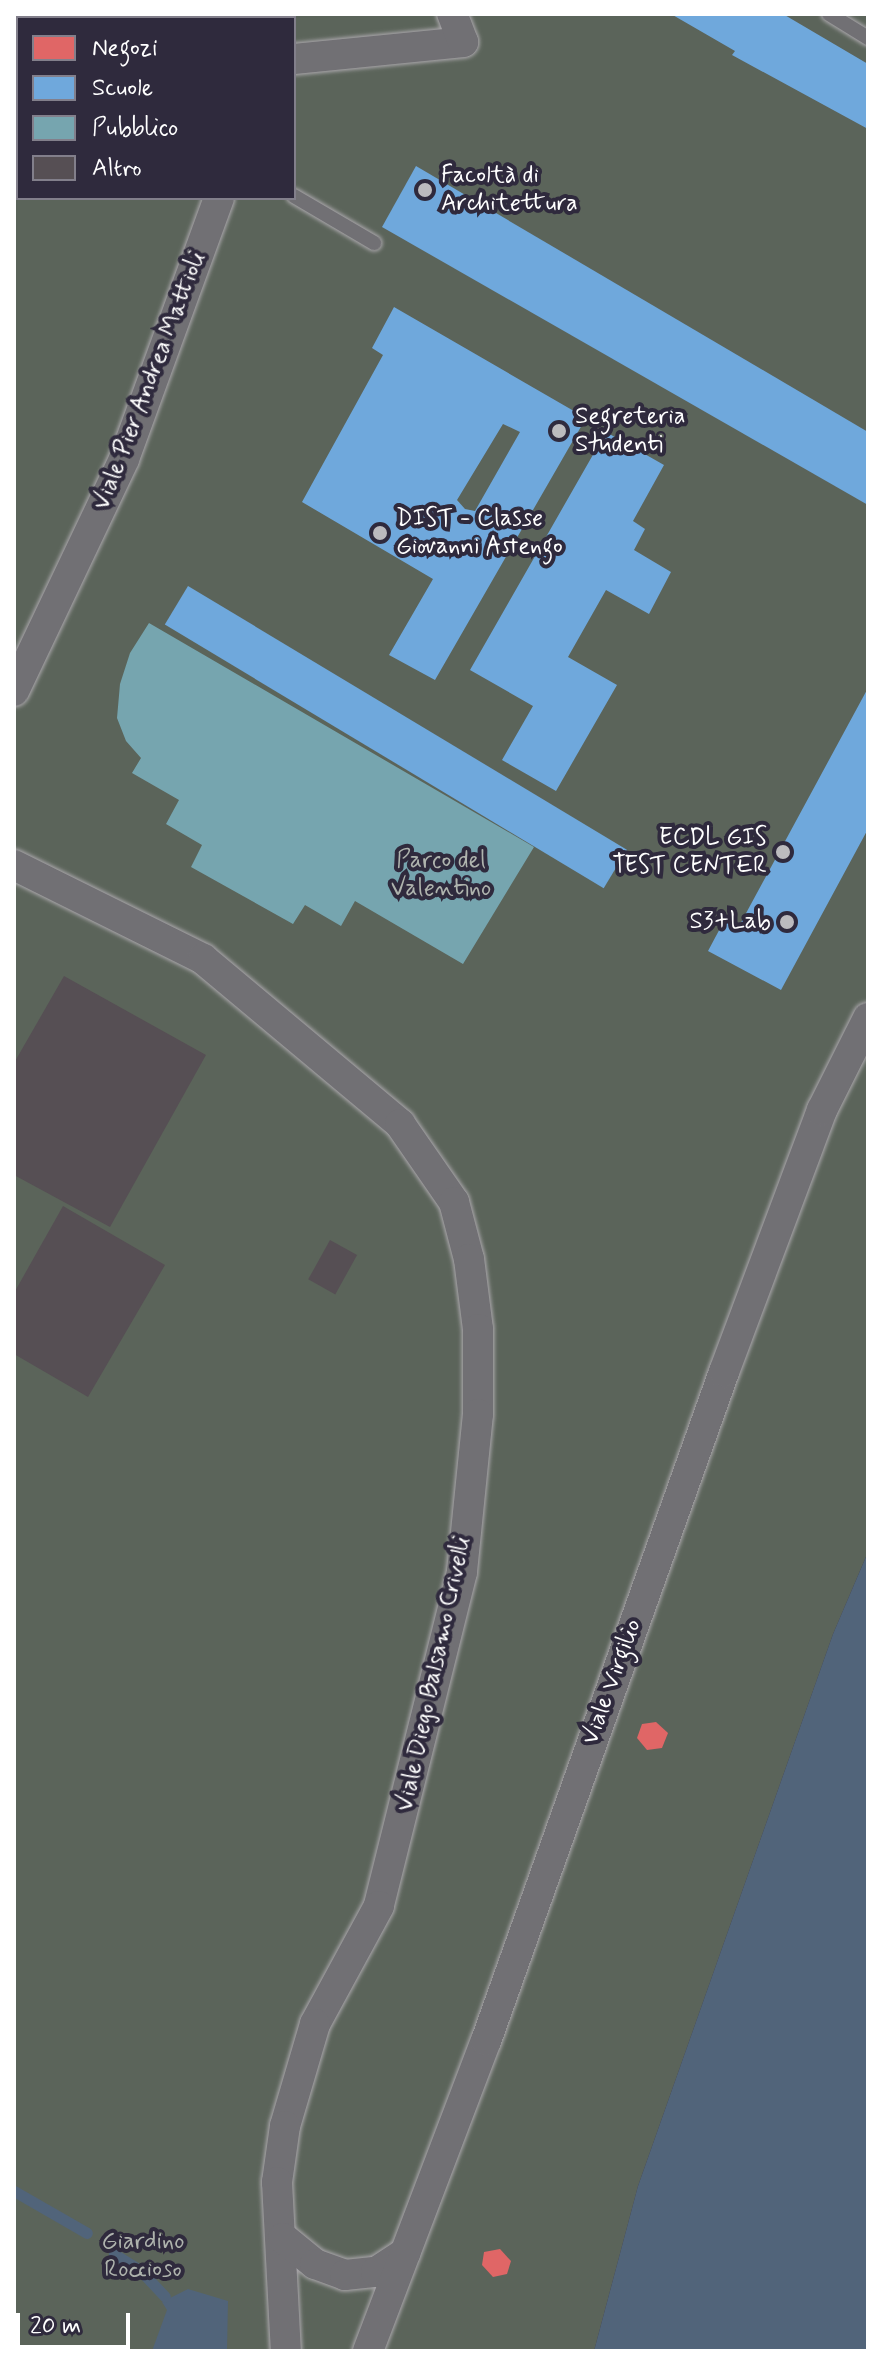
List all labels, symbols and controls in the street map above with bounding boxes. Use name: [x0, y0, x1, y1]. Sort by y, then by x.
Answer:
legend: [16, 16, 296, 200]
text: Negozi: [92, 33, 158, 64]
text: Scuole: [92, 73, 153, 104]
text: Pubblico: [92, 113, 178, 144]
text: Altro: [92, 153, 142, 184]
place label: Facoltà di Architettura: [441, 162, 578, 218]
marker: Facoltà di Architettura: [416, 181, 434, 199]
street label: Viale Pier Andrea Mattioli: [88, 249, 212, 513]
place label: Segreteria Studenti: [575, 403, 685, 459]
marker: Segreteria Studenti: [550, 422, 568, 440]
place label: DIST - Classe Giovanni Astengo: [396, 505, 563, 561]
marker: DIST - Classe Giovanni Astengo: [371, 524, 389, 542]
place label: ECDL GIS TEST CENTER: [612, 824, 767, 880]
marker: ECDL GIS TEST CENTER: [774, 843, 792, 861]
park label: Parco del Valentino: [391, 847, 491, 903]
place label: S3+Lab: [689, 908, 771, 936]
marker: S3+Lab: [778, 913, 796, 931]
street label: Viale Diego Balsamo Crivelli: [391, 1535, 477, 1813]
street label: Viale Virgilio: [576, 1616, 648, 1748]
park label: Giardino Roccioso: [102, 2228, 184, 2284]
scale bar: [20, 2297, 134, 2347]
text: 20 m: [30, 2311, 81, 2342]

